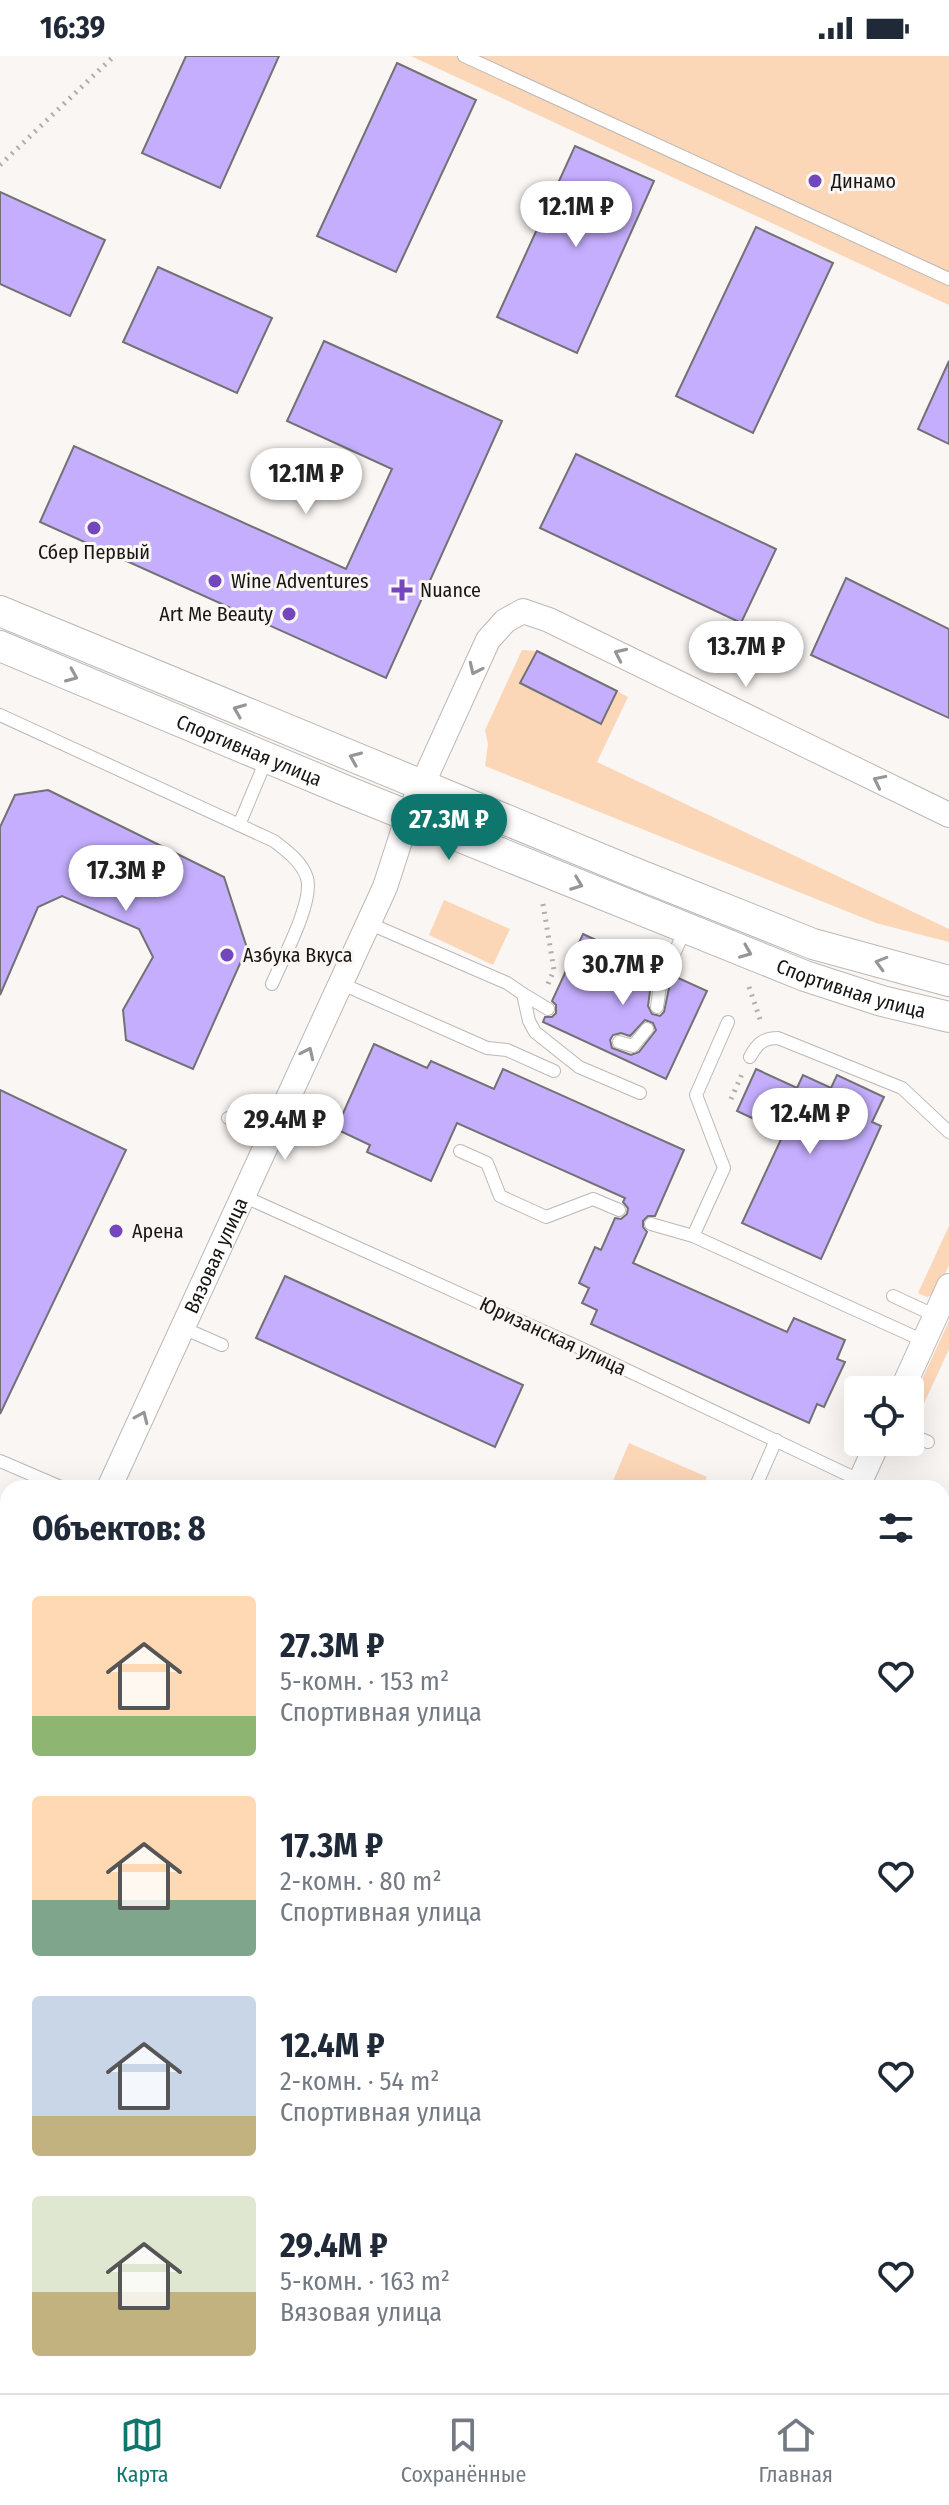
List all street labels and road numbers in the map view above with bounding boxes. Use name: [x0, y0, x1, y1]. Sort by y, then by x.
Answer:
street label: Спортивная улица: [173, 709, 325, 791]
street label: Спортивная улица: [773, 954, 928, 1023]
street label: Вязовая улица: [179, 1194, 253, 1317]
street label: Юризанская улица: [476, 1292, 630, 1380]

